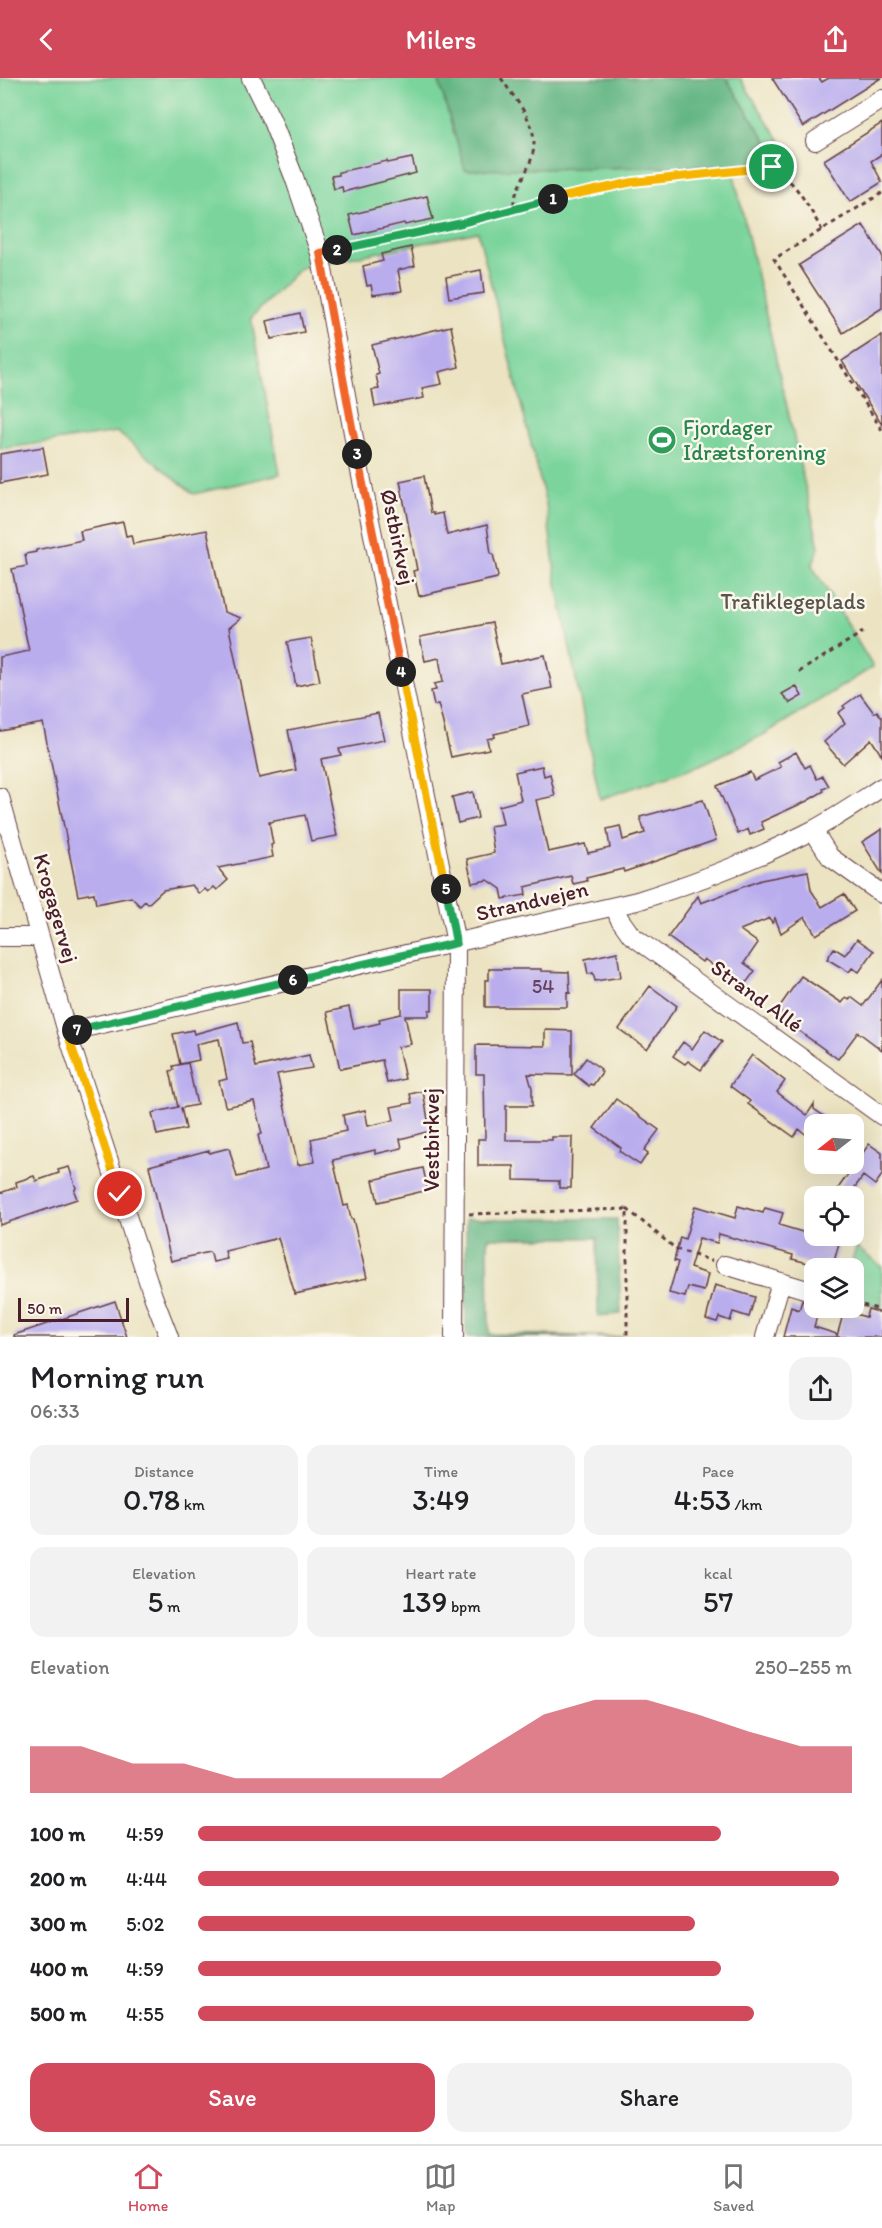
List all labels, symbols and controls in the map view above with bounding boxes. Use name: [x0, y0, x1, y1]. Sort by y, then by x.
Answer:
icon: back: [30, 23, 63, 56]
text: Milers: [406, 23, 476, 56]
icon: share: [819, 23, 852, 56]
pin: [746, 141, 797, 192]
icon: arrive: [755, 150, 788, 183]
pin: 1: [538, 184, 568, 214]
text: 1: [549, 189, 557, 208]
pin: 2: [322, 235, 352, 265]
text: 2: [333, 240, 341, 259]
place label: Fjordager Idrætsforening: [683, 414, 827, 466]
sports icon: Fjordager Idrætsforening: [646, 424, 678, 456]
pin: 3: [342, 439, 372, 469]
text: 3: [353, 444, 361, 463]
street label: Østbirkvej: [375, 487, 421, 587]
park label: Trafiklegeplads: [720, 588, 866, 615]
pin: 4: [386, 657, 416, 687]
text: 4: [396, 662, 406, 681]
street label: Krogagervej: [28, 850, 84, 966]
pin: 5: [431, 874, 461, 904]
street label: Strandvejen: [473, 875, 591, 927]
text: 5: [442, 879, 450, 898]
street label: Strand Allé: [706, 954, 808, 1038]
pin: 6: [278, 965, 308, 995]
text: 6: [289, 970, 297, 989]
house number: 54: [532, 974, 554, 998]
pin: 7: [62, 1015, 92, 1045]
text: 7: [73, 1020, 81, 1039]
street label: Vestbirkvej: [418, 1088, 445, 1192]
north arrow: [804, 1114, 864, 1174]
map controls: [804, 1114, 864, 1318]
pin: [94, 1168, 145, 1219]
icon: check: [103, 1177, 136, 1210]
button: locate: [804, 1186, 864, 1246]
button: layers: [804, 1258, 864, 1318]
scale bar: [18, 1295, 129, 1322]
text: 50 m: [27, 1299, 62, 1318]
text: Morning run: [30, 1357, 205, 1396]
button: share: [789, 1357, 852, 1420]
text: 06:33: [30, 1399, 80, 1423]
text: Distance: [134, 1462, 194, 1481]
text: Time: [424, 1462, 458, 1481]
text: Pace: [702, 1462, 734, 1481]
text: 0.78: [123, 1481, 180, 1518]
text: 3:49: [412, 1481, 470, 1518]
text: 4:53: [674, 1481, 731, 1518]
text: km: [180, 1495, 205, 1514]
text: /km: [731, 1495, 762, 1514]
text: Elevation: [132, 1564, 196, 1583]
text: Heart rate: [406, 1564, 476, 1583]
text: kcal: [704, 1564, 732, 1583]
text: 5: [148, 1583, 163, 1620]
text: 139: [401, 1583, 447, 1620]
text: 57: [703, 1583, 733, 1620]
text: m: [163, 1597, 180, 1616]
text: bpm: [447, 1597, 481, 1616]
text: Elevation: [30, 1655, 109, 1679]
text: 250–255 m: [755, 1655, 852, 1679]
text: 100 m: [30, 1822, 85, 1846]
text: 4:59: [126, 1822, 164, 1846]
text: 200 m: [30, 1867, 86, 1891]
text: 4:44: [126, 1867, 167, 1891]
text: 300 m: [30, 1912, 87, 1936]
text: 5:02: [126, 1912, 164, 1936]
text: 400 m: [30, 1957, 88, 1981]
text: 4:59: [126, 1957, 164, 1981]
text: 500 m: [30, 2002, 86, 2026]
text: 4:55: [126, 2002, 164, 2026]
button: Save: [30, 2063, 435, 2132]
button: Share: [447, 2063, 852, 2132]
tab: Home: [128, 2160, 168, 2215]
tab: Map: [424, 2160, 457, 2215]
tab: Saved: [713, 2160, 754, 2215]

